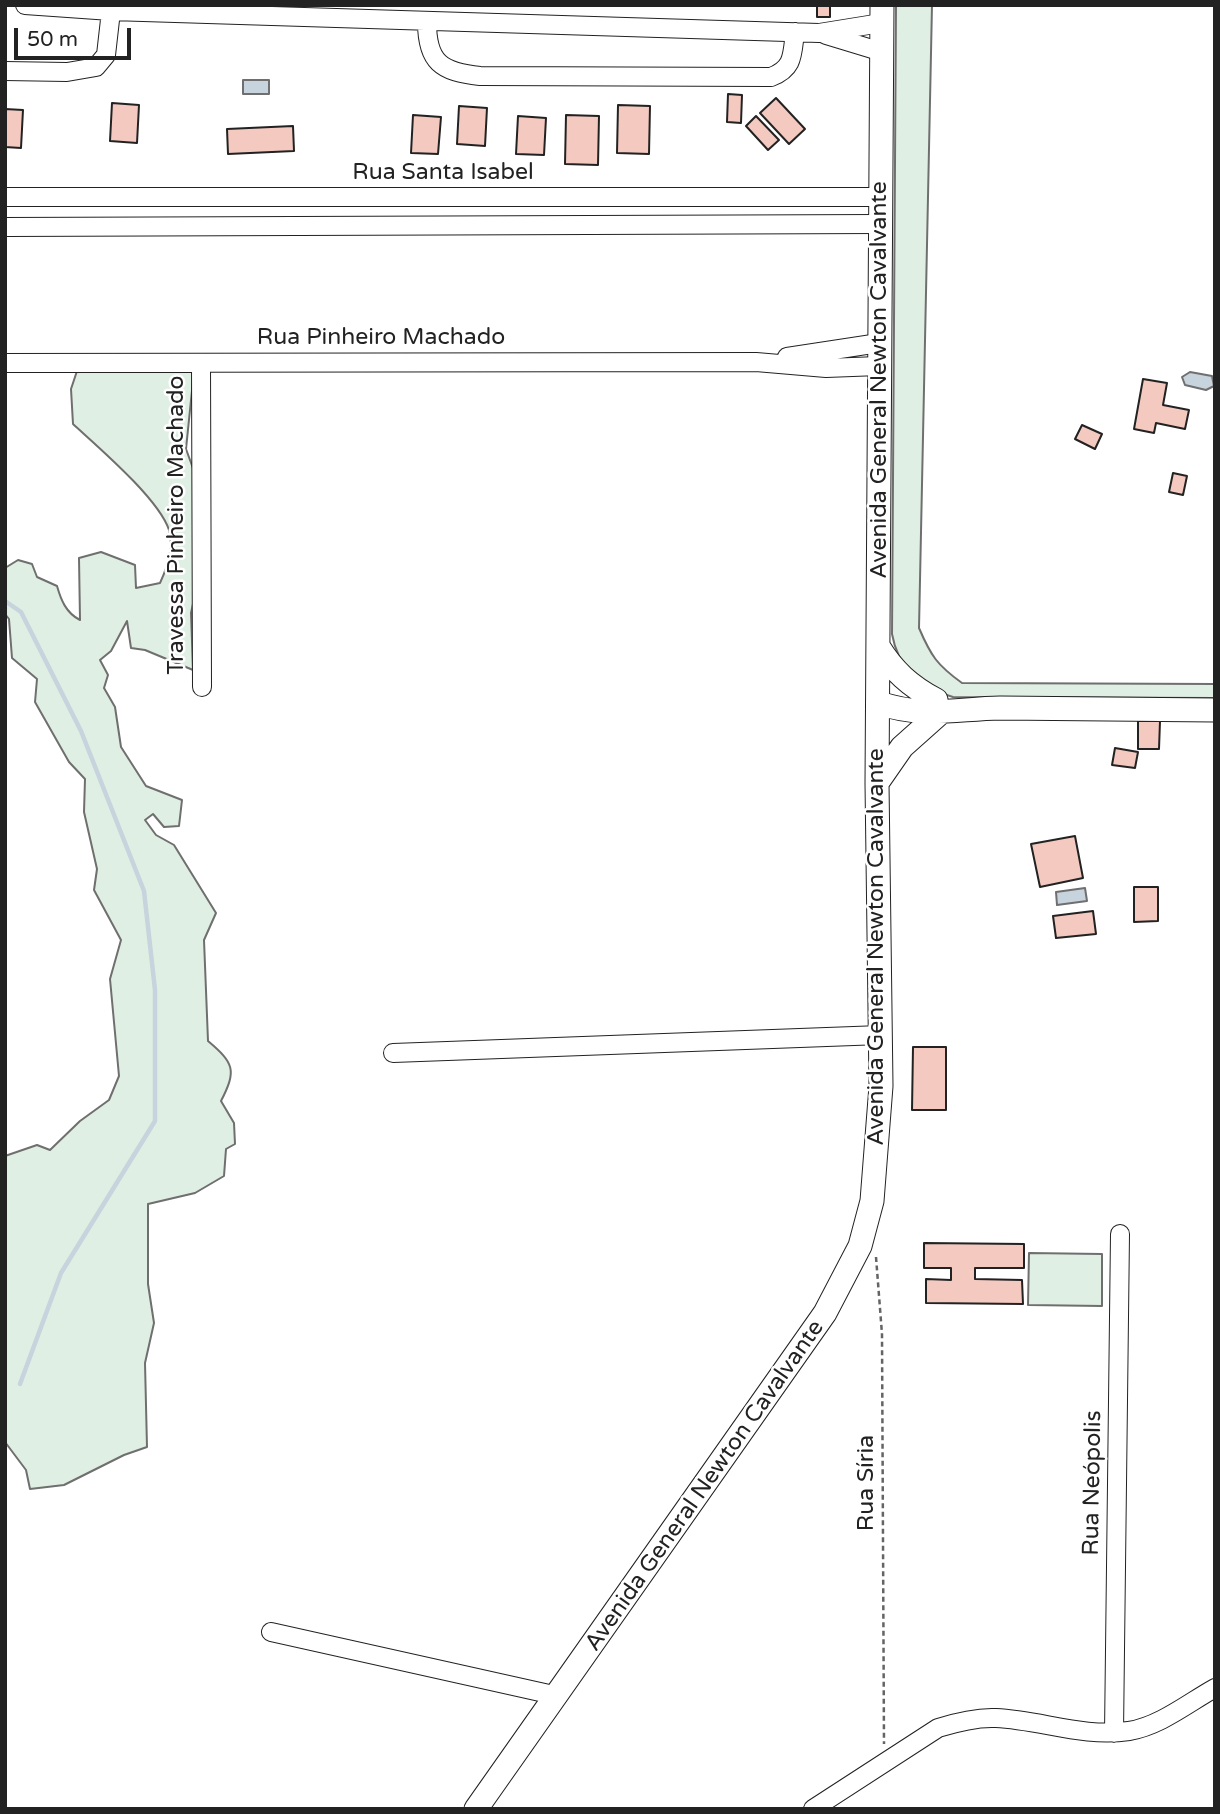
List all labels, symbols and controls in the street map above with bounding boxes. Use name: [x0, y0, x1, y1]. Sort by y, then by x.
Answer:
scale bar: [18, 14, 135, 58]
text: 50 m: [27, 27, 78, 52]
street label: Rua Santa Isabel: [352, 159, 534, 187]
street label: Avenida General Newton Cavalvante: [866, 181, 894, 579]
street label: Rua Pinheiro Machado: [257, 324, 505, 352]
street label: Travessa Pinheiro Machado: [163, 375, 191, 675]
street label: Avenida General Newton Cavalvante: [863, 748, 891, 1146]
street label: Avenida General Newton Cavalvante: [580, 1315, 830, 1657]
street label: Rua Neópolis: [1078, 1410, 1108, 1556]
street label: Rua Síria: [853, 1435, 881, 1531]

